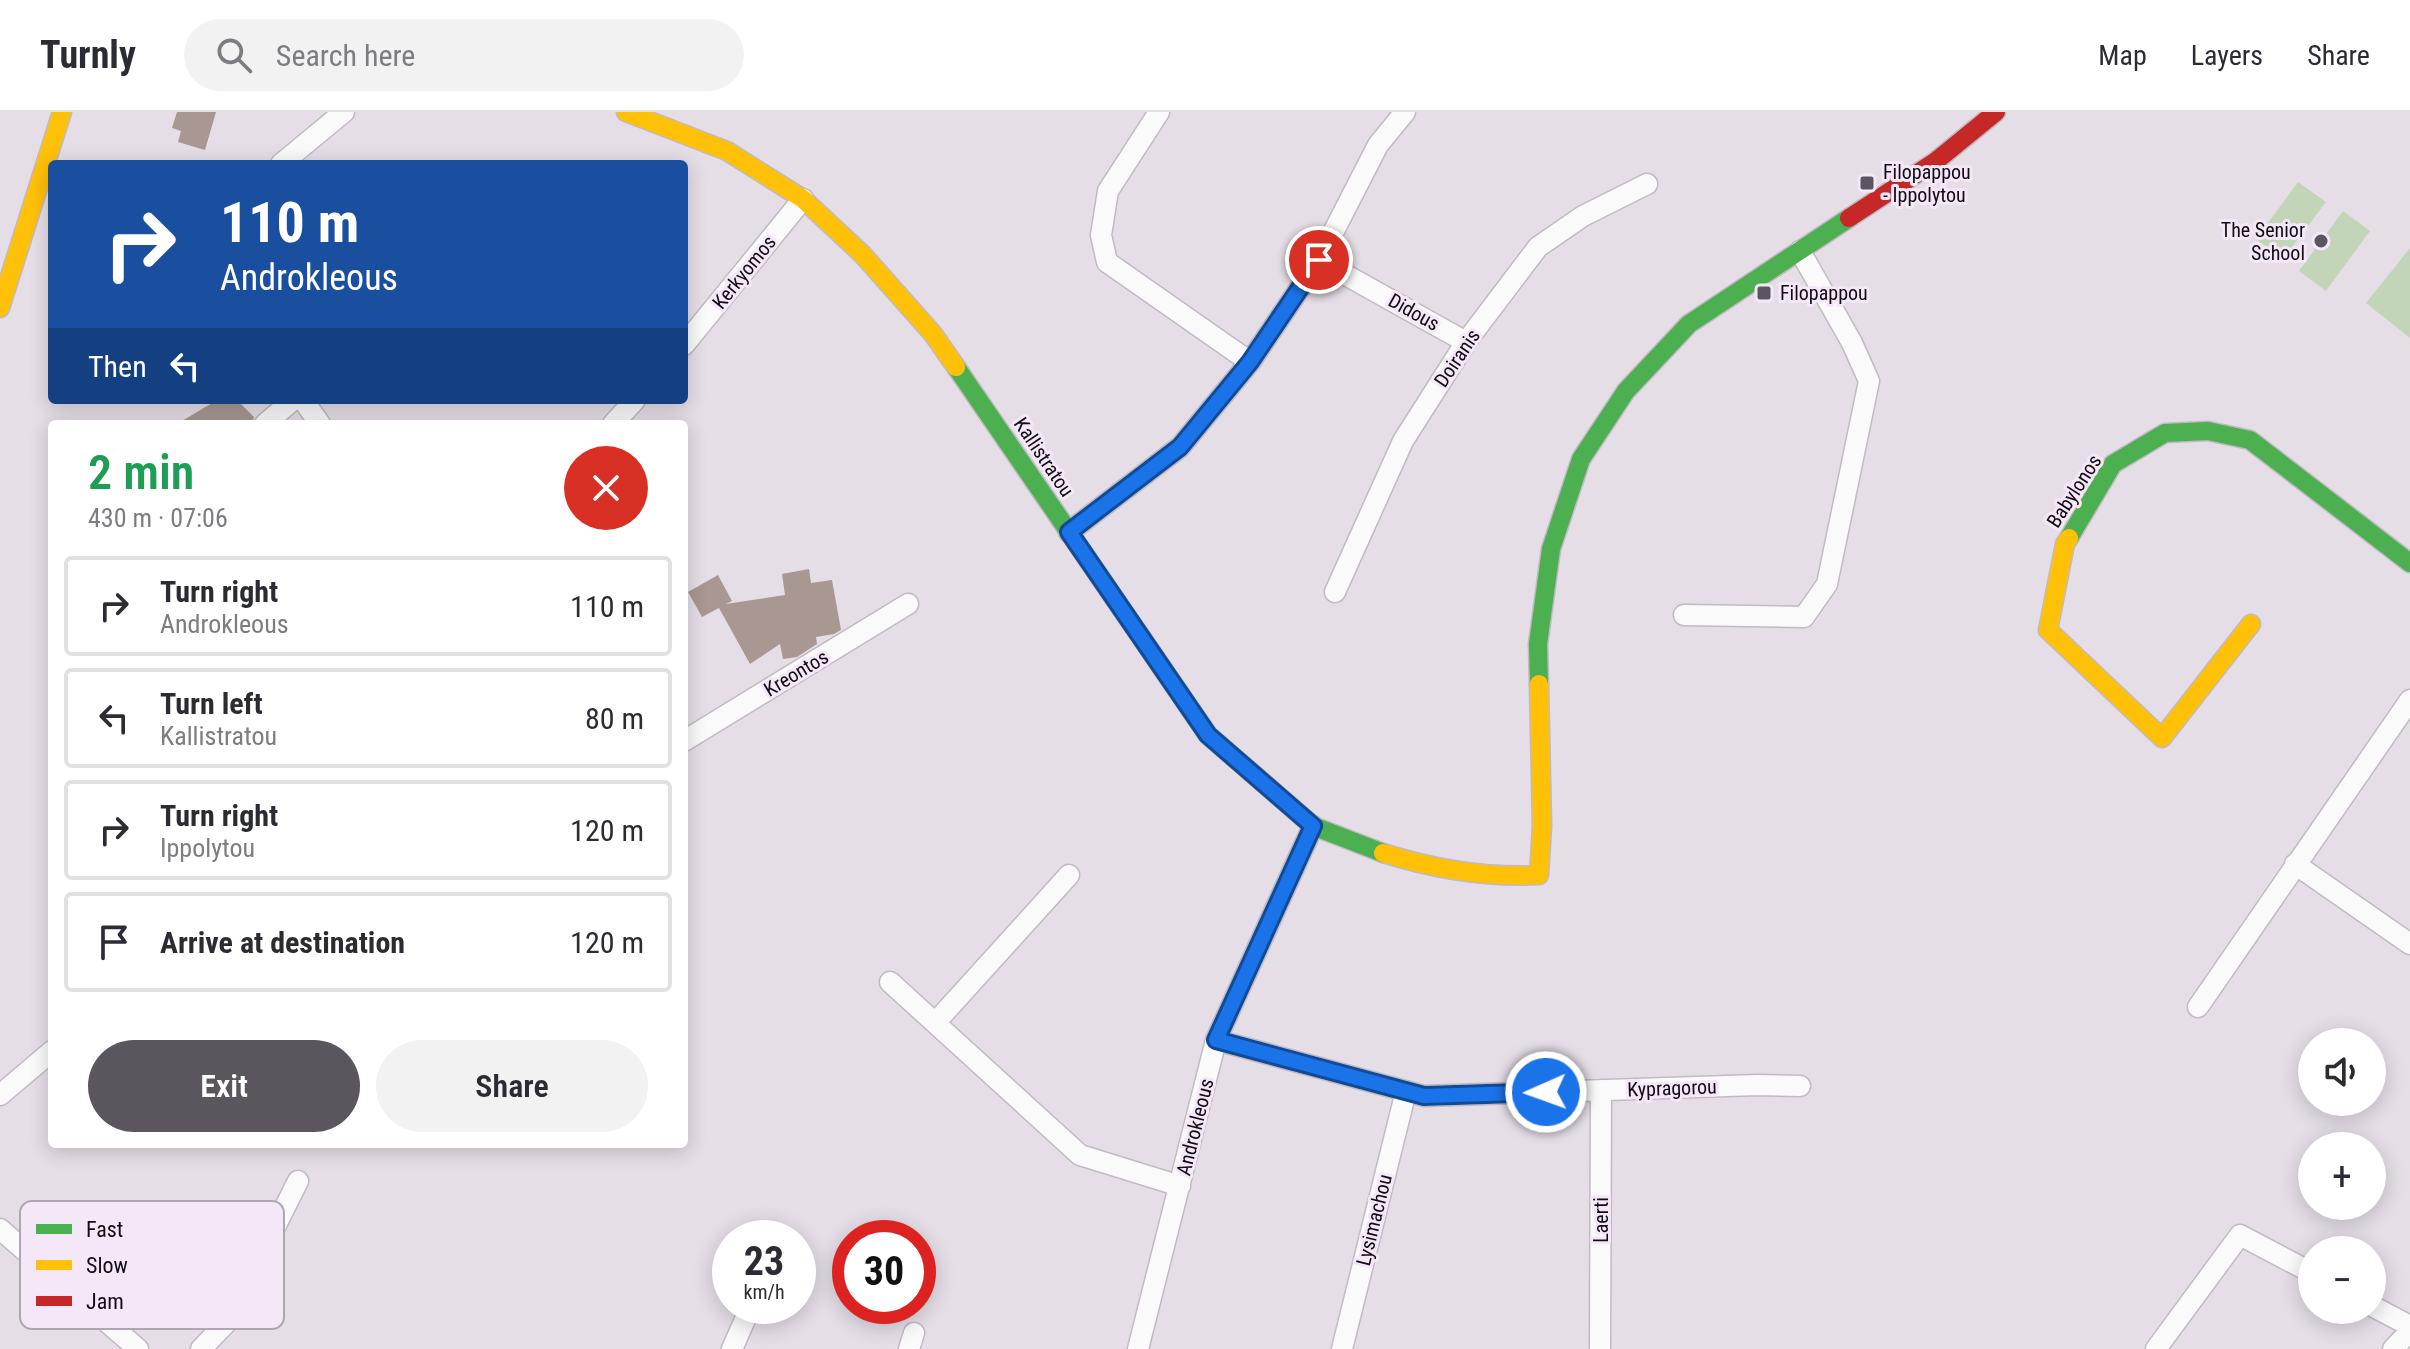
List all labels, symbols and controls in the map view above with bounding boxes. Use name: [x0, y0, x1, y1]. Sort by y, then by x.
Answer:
search box: [184, 19, 744, 91]
text: Turnly: [40, 33, 136, 77]
icon: search: [212, 33, 256, 77]
text: Search here: [276, 38, 415, 73]
text: Map: [2098, 39, 2147, 72]
text: Layers: [2191, 39, 2263, 72]
text: Share: [2307, 39, 2370, 72]
place label: Filopappou - Ippolytou: [1883, 160, 1971, 207]
marker: Filopappou - Ippolytou: [1858, 174, 1876, 192]
text: 110 m: [220, 190, 359, 256]
icon: right: [88, 192, 192, 296]
place label: The Senior School: [2221, 218, 2305, 265]
pin: [1285, 226, 1353, 294]
street label: Kerkyomos: [707, 230, 781, 314]
marker: The Senior School: [2312, 232, 2330, 250]
icon: arrive: [1297, 238, 1341, 282]
text: Androkleous: [220, 257, 398, 299]
place label: Filopappou: [1780, 281, 1868, 305]
marker: Filopappou: [1755, 284, 1773, 302]
street label: Didous: [1384, 288, 1444, 336]
street label: Doiranis: [1429, 324, 1485, 392]
icon: left: [163, 344, 207, 388]
text: Then: [88, 349, 147, 384]
street label: Kallistratou: [1009, 413, 1079, 501]
text: 2 min: [88, 444, 194, 501]
button: close: [564, 446, 648, 530]
street label: Babylonos: [2042, 450, 2106, 532]
text: 430 m · 07:06: [88, 503, 228, 533]
text: Turn right: [160, 574, 278, 609]
icon: right: [92, 584, 136, 628]
text: 110 m: [570, 589, 644, 624]
text: Androkleous: [160, 609, 289, 639]
street label: Kreontos: [759, 644, 833, 702]
text: Turn left: [160, 686, 263, 721]
icon: left: [92, 696, 136, 740]
text: 80 m: [585, 701, 644, 736]
text: Kallistratou: [160, 721, 277, 751]
text: Turn right: [160, 798, 278, 833]
icon: right: [92, 808, 136, 852]
text: 120 m: [570, 813, 644, 848]
text: Ippolytou: [160, 833, 255, 863]
icon: arrive: [92, 920, 136, 964]
text: Arrive at destination: [160, 925, 405, 960]
text: 120 m: [570, 925, 644, 960]
map controls: [2298, 1028, 2386, 1324]
button: sound: [2298, 1028, 2386, 1116]
button: Exit: [88, 1040, 360, 1132]
button: Share: [376, 1040, 648, 1132]
position arrow: [1504, 1050, 1588, 1134]
street label: Kypragorou: [1627, 1074, 1717, 1102]
street label: Androkleous: [1171, 1076, 1219, 1178]
button: +: [2298, 1132, 2386, 1220]
street label: Lysimachou: [1351, 1172, 1397, 1268]
street label: Laerti: [1589, 1197, 1613, 1243]
legend: [20, 1201, 284, 1329]
text: Fast: [86, 1217, 123, 1242]
speed limit sign: 30: [832, 1220, 936, 1324]
button: −: [2298, 1236, 2386, 1324]
text: 23: [744, 1238, 784, 1285]
text: Slow: [86, 1253, 128, 1278]
text: km/h: [743, 1280, 785, 1304]
text: Jam: [86, 1289, 124, 1314]

